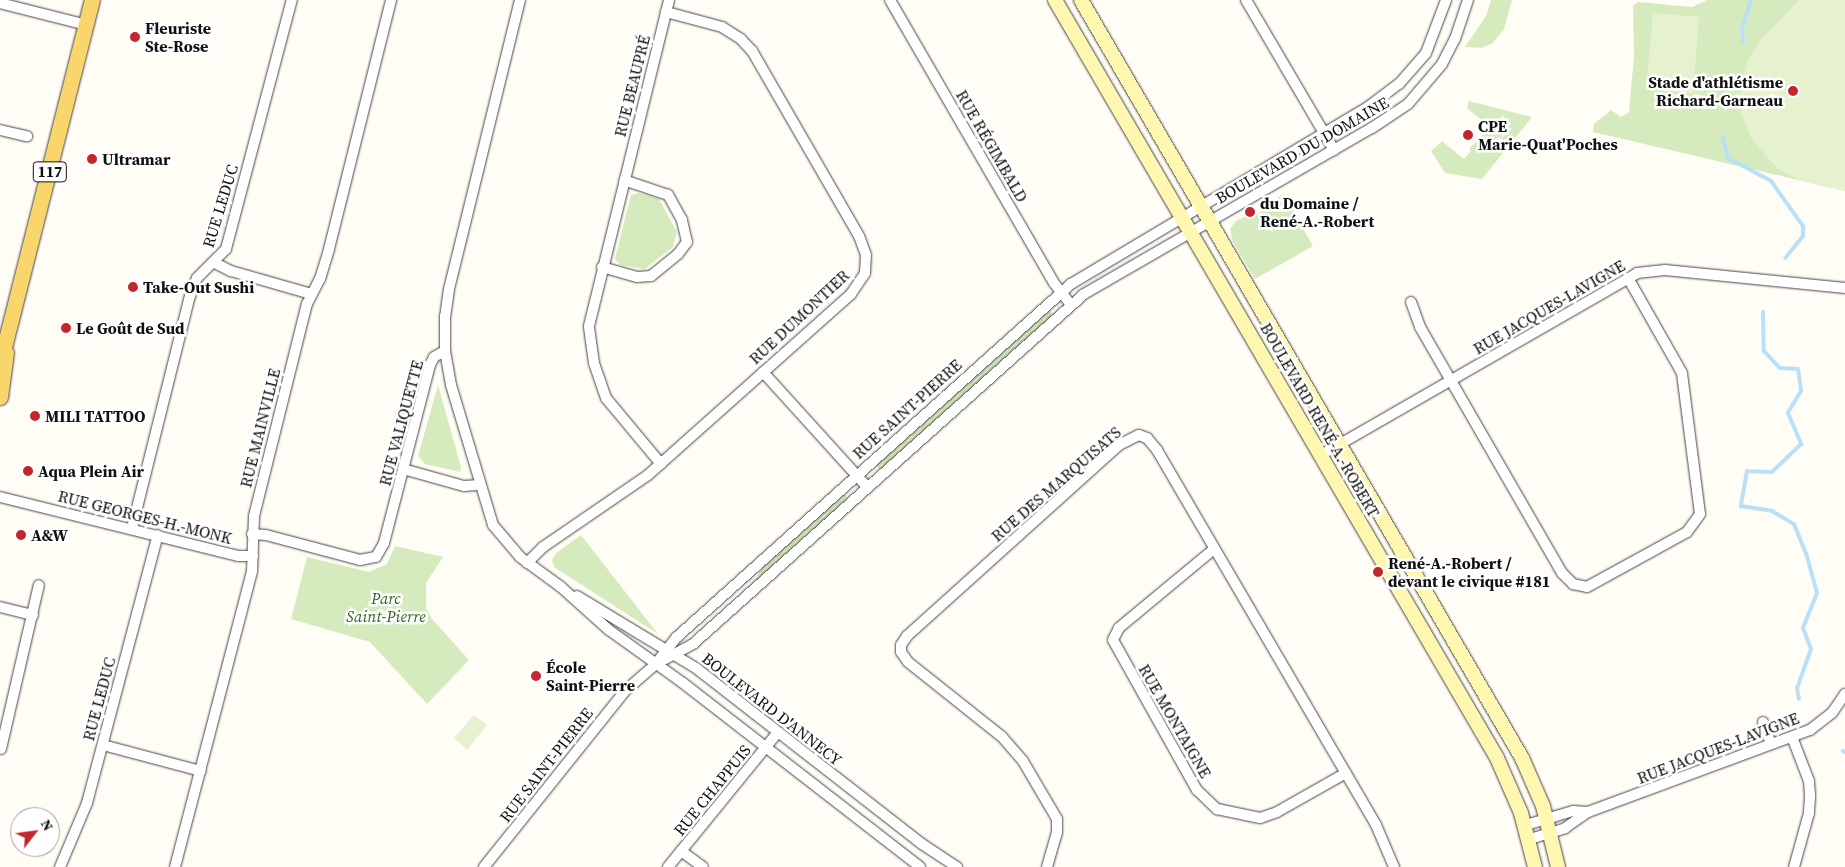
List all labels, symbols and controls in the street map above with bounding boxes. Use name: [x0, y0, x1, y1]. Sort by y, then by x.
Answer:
place label: Fleuriste Ste-Rose: [145, 18, 211, 56]
marker: Fleuriste Ste-Rose: [129, 31, 141, 43]
street label: RUE BEAUPRÉ: [610, 33, 654, 139]
place label: Stade d'athlétisme Richard-Garneau: [1648, 72, 1783, 110]
marker: Stade d'athlétisme Richard-Garneau: [1787, 85, 1799, 97]
street label: RUE RÉGIMBALD: [952, 86, 1032, 206]
street label: BOULEVARD DU DOMAINE: [1212, 93, 1392, 207]
place label: CPE Marie-Quat'Poches: [1478, 116, 1618, 154]
marker: CPE Marie-Quat'Poches: [1462, 129, 1474, 141]
place label: Ultramar: [102, 149, 170, 169]
marker: Ultramar: [86, 153, 98, 165]
road number: 117: [32, 160, 68, 184]
street label: RUE LEDUC: [198, 162, 242, 250]
place label: du Domaine / René-A.-Robert: [1260, 193, 1374, 231]
marker: du Domaine / René-A.-Robert: [1244, 206, 1256, 218]
street label: RUE JACQUES-LAVIGNE: [1470, 256, 1628, 358]
street label: RUE DUMONTIER: [745, 266, 853, 368]
place label: Take-Out Sushi: [143, 277, 254, 297]
marker: Take-Out Sushi: [127, 281, 139, 293]
place label: Le Goût de Sud: [76, 318, 185, 338]
street label: BOULEVARD RENÉ-A.-ROBERT: [1256, 319, 1384, 521]
marker: Le Goût de Sud: [60, 322, 72, 334]
street label: RUE SAINT-PIERRE: [849, 355, 965, 463]
street label: RUE VALIQUETTE: [375, 358, 427, 488]
street label: RUE MAINVILLE: [236, 366, 284, 490]
place label: MILI TATTOO: [45, 406, 146, 426]
marker: MILI TATTOO: [29, 410, 41, 422]
street label: RUE DES MARQUISATS: [987, 422, 1125, 546]
place label: Aqua Plein Air: [38, 461, 144, 481]
marker: Aqua Plein Air: [22, 465, 34, 477]
street label: RUE GEORGES-H.-MONK: [56, 486, 234, 548]
place label: A&W: [31, 525, 68, 545]
marker: A&W: [15, 529, 27, 541]
place label: René-A.-Robert / devant le civique #181: [1388, 553, 1551, 591]
marker: René-A.-Robert / devant le civique #181: [1372, 566, 1384, 578]
park label: Parc Saint-Pierre: [346, 588, 426, 626]
street label: BOULEVARD D'ANNECY: [698, 648, 846, 770]
street label: RUE LEDUC: [79, 655, 119, 743]
place label: École Saint-Pierre: [546, 657, 635, 695]
street label: RUE MONTAIGNE: [1135, 661, 1215, 781]
marker: École Saint-Pierre: [530, 670, 542, 682]
street label: RUE SAINT-PIERRE: [495, 704, 597, 826]
street label: RUE JACQUES-LAVIGNE: [1634, 708, 1802, 788]
street label: RUE CHAPPUIS: [669, 741, 755, 839]
north arrow: [10, 807, 60, 857]
text: N: [36, 816, 58, 834]

